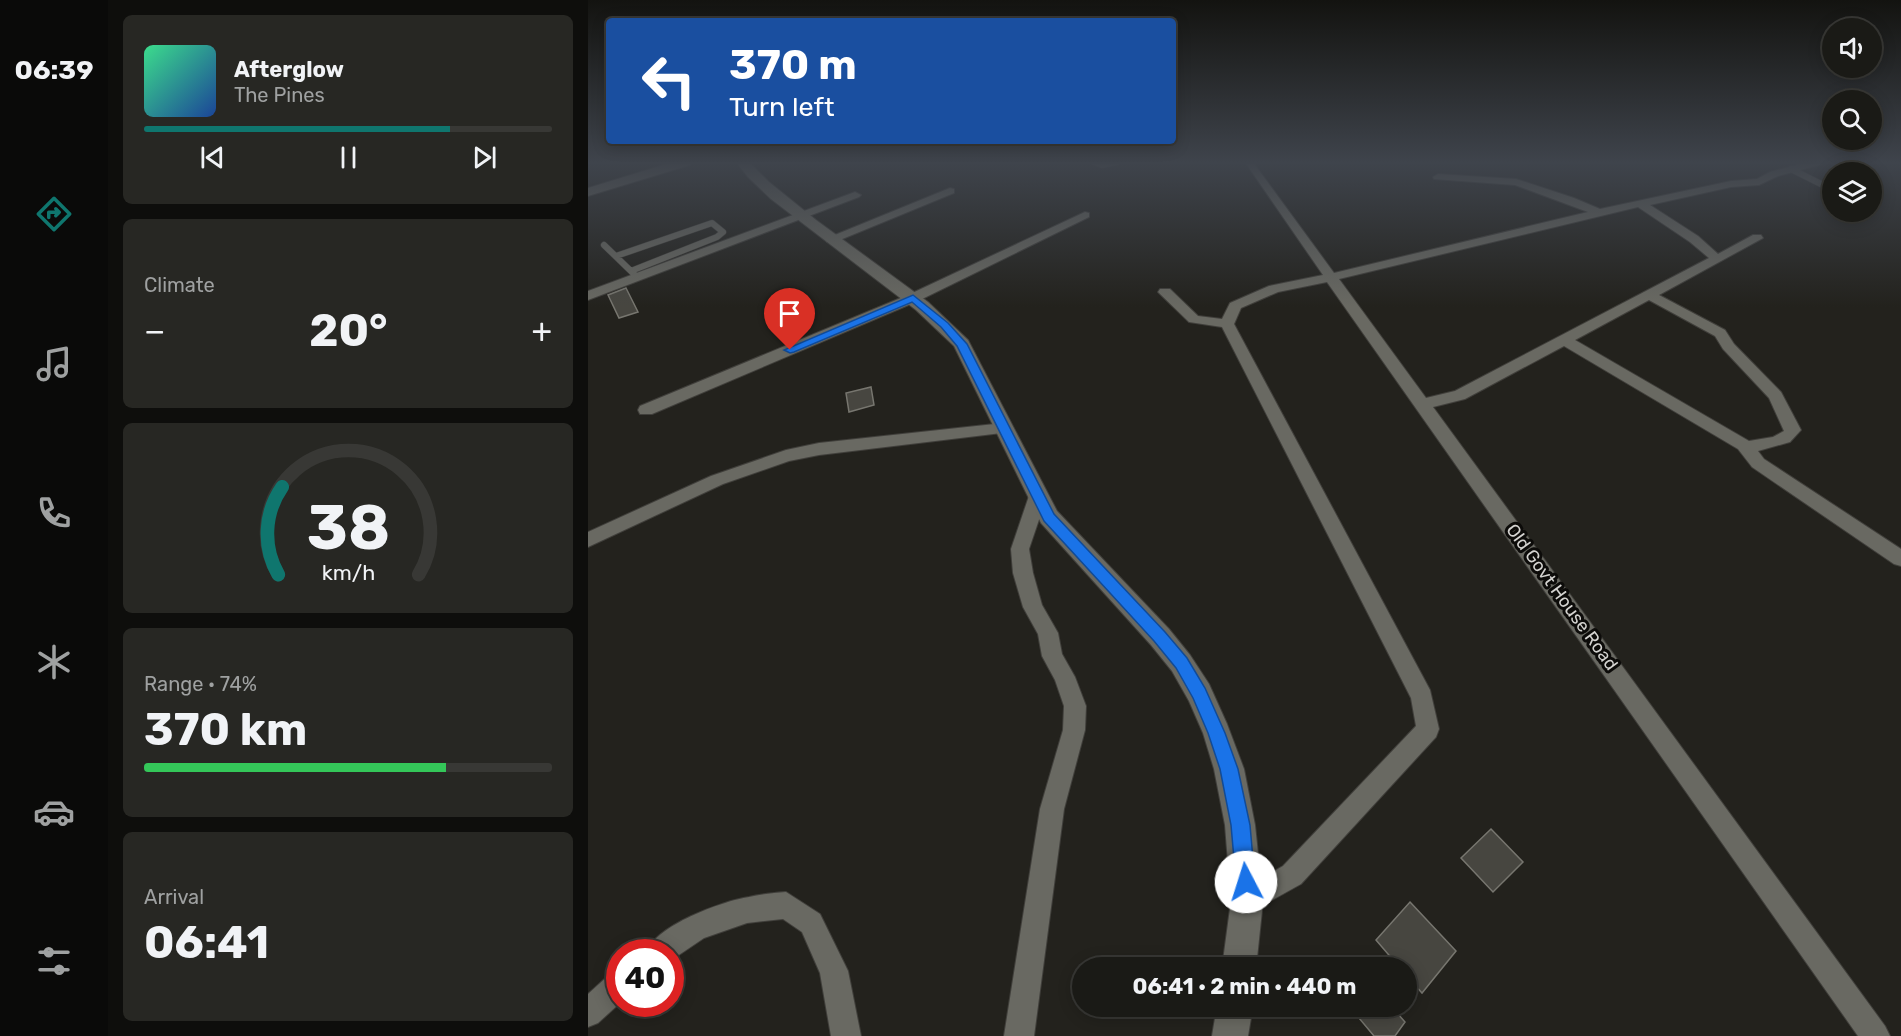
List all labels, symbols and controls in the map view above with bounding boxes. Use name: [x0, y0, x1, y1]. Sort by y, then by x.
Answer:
map controls: [1822, 18, 1882, 222]
button: sound: [1822, 18, 1882, 78]
text: 370 m: [729, 40, 857, 90]
icon: left: [630, 42, 708, 120]
text: 06:39: [15, 54, 93, 86]
text: Afterglow: [234, 56, 344, 83]
text: The Pines: [234, 83, 325, 107]
button: search: [1822, 90, 1882, 150]
text: Turn left: [729, 91, 834, 123]
icon: previous: [196, 141, 229, 174]
icon: pause: [332, 141, 365, 174]
icon: next: [468, 141, 501, 174]
button: layers: [1822, 162, 1882, 222]
icon: directions: [33, 193, 75, 235]
text: Climate: [144, 273, 215, 297]
pin: [764, 288, 815, 350]
icon: arrive: [773, 297, 806, 330]
text: 20°: [309, 304, 388, 357]
text: −: [144, 311, 165, 350]
text: +: [531, 311, 552, 350]
icon: music: [33, 343, 75, 385]
text: 38: [306, 491, 390, 565]
icon: phone: [33, 492, 75, 534]
street label: Old Govt House Road: [1501, 519, 1623, 675]
text: km/h: [321, 560, 375, 585]
icon: climate: [33, 641, 75, 683]
text: Range · 74%: [144, 672, 257, 696]
text: 370 km: [144, 703, 307, 756]
icon: car: [33, 791, 75, 833]
position arrow: [1214, 850, 1278, 914]
text: Arrival: [144, 885, 204, 909]
text: 06:41: [144, 916, 269, 969]
speed limit sign: 40: [606, 939, 684, 1017]
icon: filters: [33, 940, 75, 982]
text: 06:41 · 2 min · 440 m: [1133, 973, 1356, 1000]

